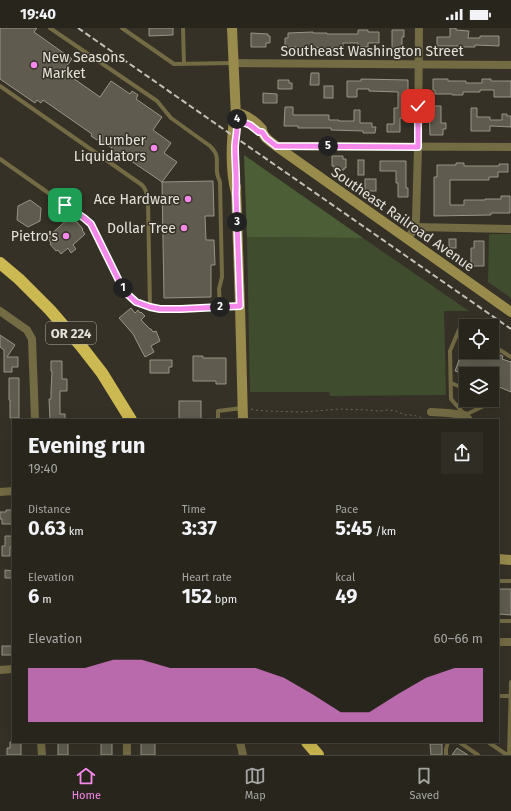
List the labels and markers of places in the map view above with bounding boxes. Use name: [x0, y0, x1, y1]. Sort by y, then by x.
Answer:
place label: New Seasons Market: [42, 49, 125, 82]
marker: New Seasons Market: [29, 60, 39, 70]
pin: [401, 89, 435, 123]
pin: 4: [227, 109, 247, 129]
place label: Lumber Liquidators: [74, 132, 147, 165]
pin: 5: [318, 136, 338, 156]
marker: Lumber Liquidators: [149, 143, 159, 153]
pin: [48, 188, 82, 222]
place label: Ace Hardware: [94, 191, 180, 208]
marker: Ace Hardware: [183, 194, 193, 204]
pin: 3: [227, 212, 247, 232]
place label: Dollar Tree: [107, 220, 176, 237]
marker: Dollar Tree: [179, 223, 189, 233]
place label: Pietro's: [11, 228, 58, 245]
marker: Pietro's: [61, 231, 71, 241]
pin: 1: [113, 278, 133, 298]
pin: 2: [210, 297, 230, 317]

